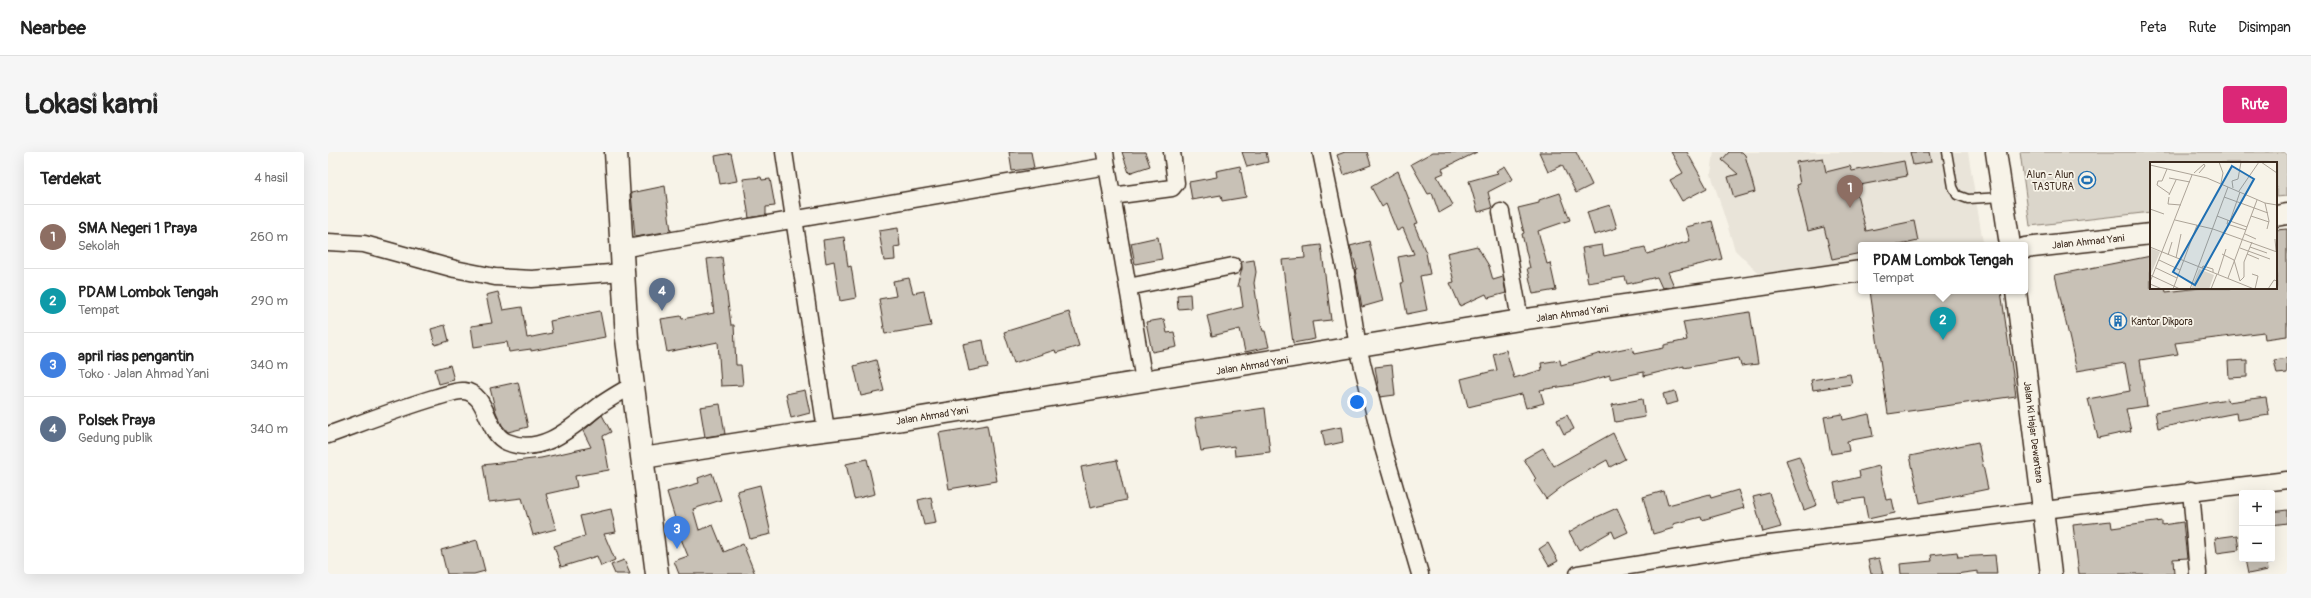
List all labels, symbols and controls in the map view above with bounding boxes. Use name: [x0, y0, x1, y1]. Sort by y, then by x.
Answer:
text: Nearbee: [20, 16, 86, 40]
text: Peta: [2140, 19, 2167, 36]
text: Rute: [2189, 19, 2216, 36]
text: Disimpan: [2238, 19, 2291, 36]
button: Rute: [2223, 86, 2287, 123]
text: Lokasi kami: [24, 87, 158, 122]
inset map: [2150, 162, 2277, 289]
text: Terdekat: [40, 168, 101, 189]
place label: Alun - Alun TASTURA: [2026, 169, 2074, 193]
text: 4 hasil: [254, 170, 288, 186]
sports icon: Alun - Alun TASTURA: [2077, 170, 2097, 190]
pin: 1: [1837, 175, 1863, 208]
text: SMA Negeri 1 Praya: [78, 219, 197, 238]
text: 1: [50, 229, 56, 245]
text: 260 m: [250, 229, 288, 245]
street label: Jalan Ahmad Yani: [2051, 232, 2125, 252]
text: Sekolah: [78, 238, 120, 254]
popup: [1858, 242, 2028, 294]
text: PDAM Lombok Tengah: [1873, 251, 2013, 270]
text: Tempat: [1873, 270, 1914, 286]
pin: 4: [649, 278, 675, 311]
text: PDAM Lombok Tengah: [78, 283, 218, 302]
text: 2: [49, 293, 57, 309]
text: 290 m: [251, 293, 288, 309]
text: Tempat: [78, 302, 119, 318]
street label: Jalan Ahmad Yani: [1535, 303, 1609, 325]
pin: 2: [1930, 307, 1956, 340]
building icon: Kantor Dikpora: [2108, 311, 2128, 331]
place label: Kantor Dikpora: [2131, 316, 2193, 328]
text: april rias pengantin: [78, 347, 194, 366]
street label: Jalan Ahmad Yani: [1215, 354, 1289, 378]
text: 3: [49, 357, 57, 373]
text: 340 m: [250, 357, 288, 373]
text: Toko · Jalan Ahmad Yani: [78, 366, 209, 382]
street label: Jalan Ki Hajar Dewantara: [2021, 381, 2045, 484]
your location: [1347, 392, 1367, 412]
street label: Jalan Ahmad Yani: [895, 404, 969, 428]
text: Polsek Praya: [78, 411, 155, 430]
text: 4: [49, 421, 57, 437]
text: 340 m: [250, 421, 288, 437]
text: Gedung publik: [78, 430, 153, 446]
map controls: [2239, 490, 2275, 562]
button: +: [2239, 490, 2275, 526]
pin: 3: [664, 516, 690, 549]
button: −: [2239, 526, 2275, 562]

